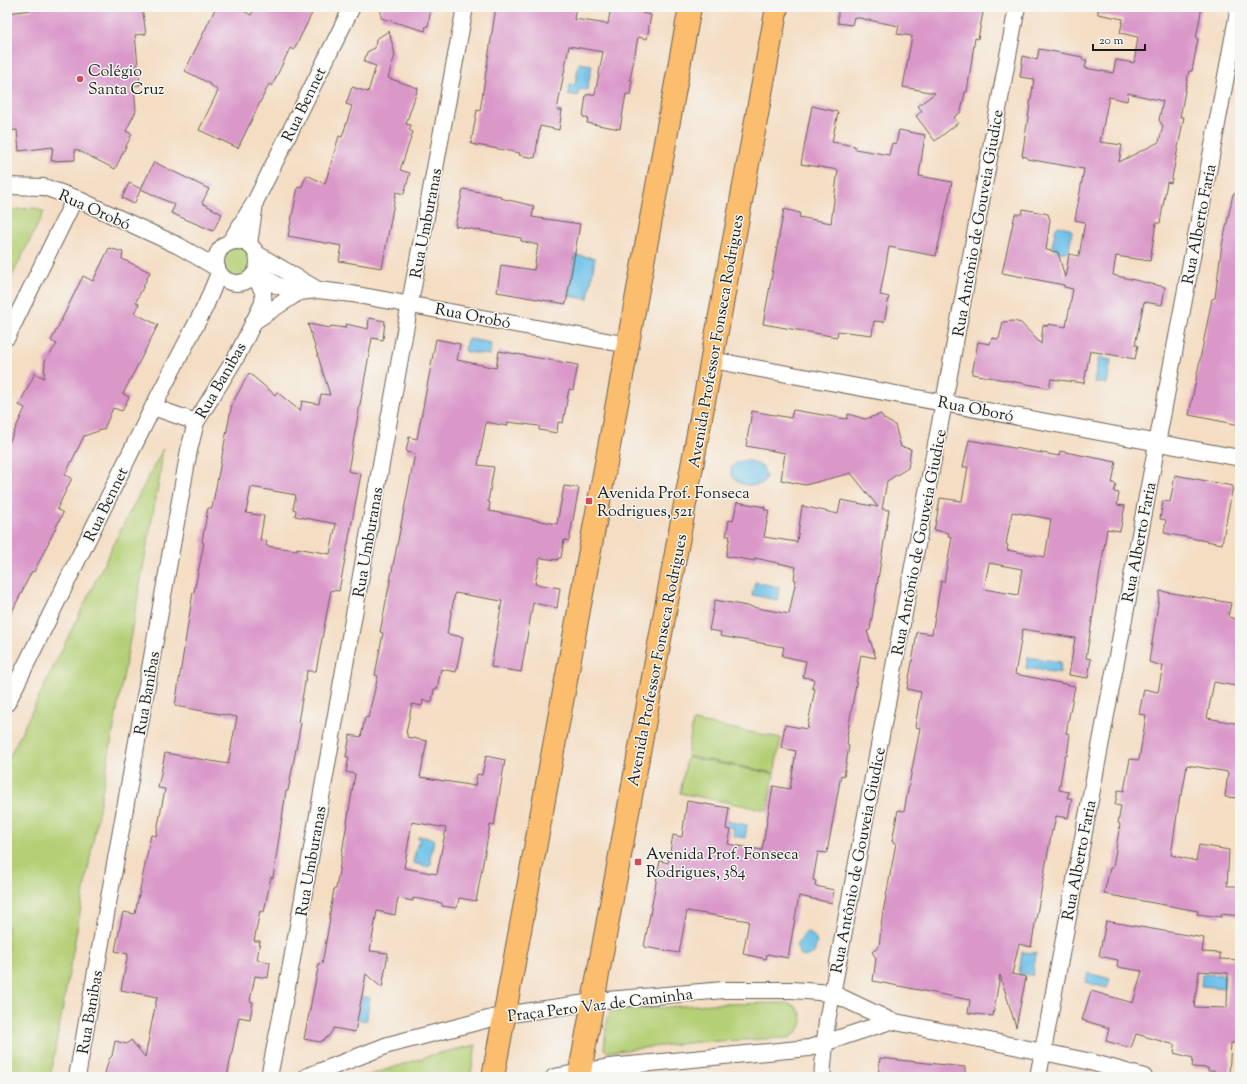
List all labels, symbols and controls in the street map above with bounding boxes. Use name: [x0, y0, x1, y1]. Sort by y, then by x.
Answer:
scale bar: [1093, 26, 1145, 52]
text: 20 m: [1099, 32, 1124, 50]
place label: Colégio Santa Cruz: [88, 61, 164, 102]
street label: Rua Bennet: [277, 64, 333, 146]
marker: Colégio Santa Cruz: [75, 74, 85, 84]
street label: Rua Antônio de Gouveia Giudice: [948, 108, 1011, 339]
street label: Rua Alberto Faria: [1178, 162, 1224, 287]
street label: Rua Umburanas: [406, 167, 449, 280]
street label: Rua Orobó: [54, 185, 134, 238]
street label: Avenida Professor Fonseca Rodrigues: [684, 213, 751, 470]
street label: Rua Orobó: [433, 299, 513, 336]
street label: Rua Banibas: [191, 339, 253, 424]
street label: Rua Oboró: [936, 392, 1016, 429]
street label: Rua Antônio de Gouveia Giudice: [887, 427, 954, 658]
street label: Rua Bennet: [79, 464, 135, 546]
street label: Rua Alberto Faria: [1118, 480, 1164, 605]
place label: Avenida Prof. Fonseca Rodrigues, 521: [597, 483, 750, 524]
street label: Rua Umburanas: [348, 485, 390, 599]
marker: Avenida Prof. Fonseca Rodrigues, 521: [584, 496, 594, 506]
street label: Avenida Professor Fonseca Rodrigues: [623, 532, 694, 789]
street label: Rua Banibas: [130, 650, 167, 737]
street label: Rua Antônio de Gouveia Giudice: [826, 745, 893, 976]
street label: Rua Alberto Faria: [1058, 798, 1104, 923]
street label: Rua Umburanas: [291, 804, 333, 918]
place label: Avenida Prof. Fonseca Rodrigues, 384: [646, 844, 799, 885]
marker: Avenida Prof. Fonseca Rodrigues, 384: [633, 857, 643, 867]
street label: Rua Banibas: [73, 969, 110, 1056]
street label: Praça Pero Vaz de Caminha: [506, 984, 695, 1029]

